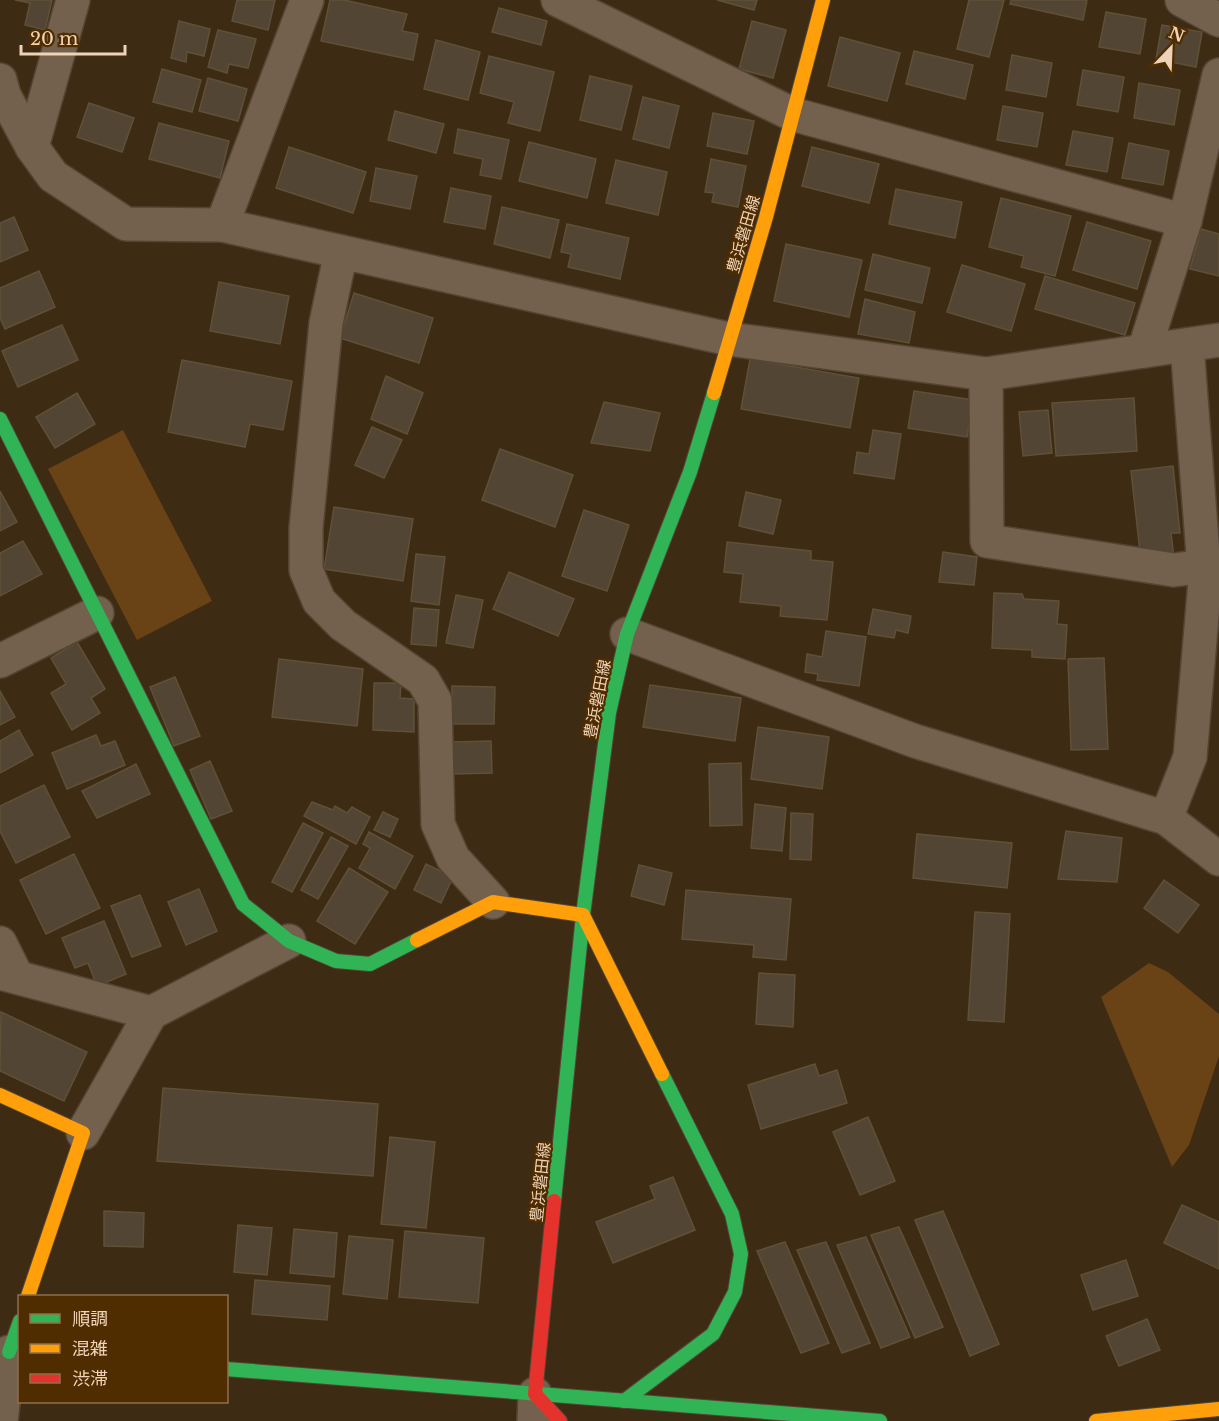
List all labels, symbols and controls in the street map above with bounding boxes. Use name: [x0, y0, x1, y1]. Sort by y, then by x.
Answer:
scale bar: [21, 18, 124, 56]
north arrow: [1141, 18, 1201, 78]
text: N: [1166, 22, 1188, 46]
text: 20 m: [30, 28, 78, 50]
street label: 豊浜磐田線: [722, 193, 764, 275]
street label: 豊浜磐田線: [580, 658, 614, 740]
street label: 豊浜磐田線: [526, 1141, 554, 1223]
legend: [18, 1295, 228, 1403]
text: 順調: [72, 1308, 108, 1330]
text: 混雑: [72, 1338, 108, 1360]
text: 渋滞: [72, 1368, 108, 1390]

